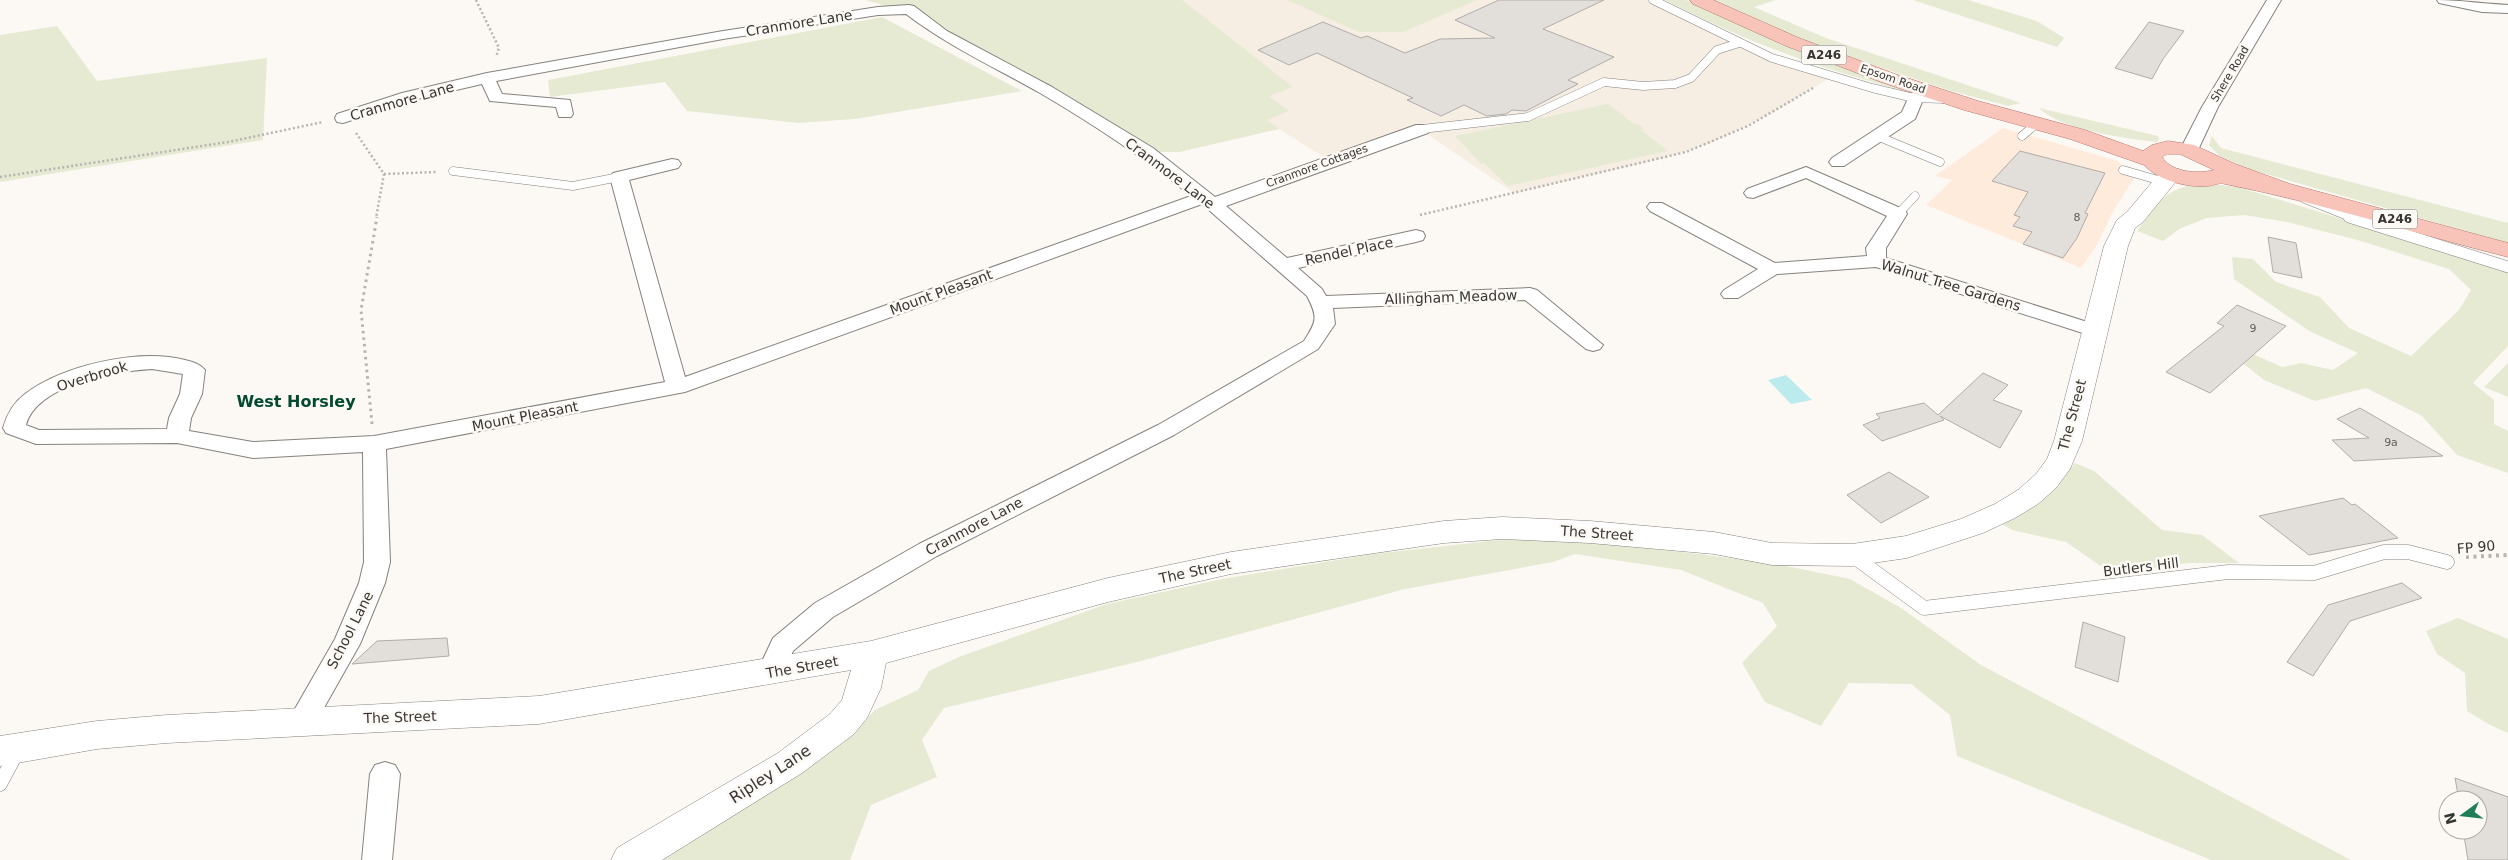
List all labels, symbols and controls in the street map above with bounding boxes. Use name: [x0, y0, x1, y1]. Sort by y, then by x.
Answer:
street label: Cranmore Lane: [745, 7, 853, 39]
street label: Shere Road: [2208, 44, 2252, 104]
road number: A246: [1802, 46, 1846, 64]
street label: Epsom Road: [1859, 62, 1927, 96]
street label: Cranmore Lane: [348, 78, 456, 124]
street label: Cranmore Lane: [1122, 134, 1218, 212]
street label: Cranmore Cottages: [1264, 141, 1370, 190]
road number: A246: [2372, 210, 2418, 228]
house number: 8: [2074, 211, 2081, 224]
street label: Rendel Place: [1303, 234, 1395, 268]
street label: Walnut Tree Gardens: [1879, 256, 2023, 314]
street label: Mount Pleasant: [887, 266, 995, 318]
street label: Allingham Meadow: [1384, 287, 1518, 307]
house number: 9: [2250, 322, 2257, 335]
street label: Overbrook: [55, 357, 130, 394]
street label: The Street: [2055, 377, 2089, 453]
district label: West Horsley: [236, 392, 356, 411]
street label: Mount Pleasant: [470, 398, 580, 434]
house number: 9a: [2384, 436, 2398, 449]
street label: Cranmore Lane: [923, 494, 1025, 558]
street label: The Street: [1559, 522, 1634, 544]
street label: FP 90: [2456, 537, 2496, 557]
street label: Butlers Hill: [2102, 554, 2180, 580]
street label: The Street: [1157, 555, 1233, 587]
street label: School Lane: [324, 589, 376, 671]
street label: The Street: [764, 653, 840, 681]
street label: The Street: [362, 708, 437, 726]
street label: Ripley Lane: [726, 741, 814, 807]
north arrow: [2438, 790, 2488, 840]
text: N: [2441, 811, 2460, 826]

